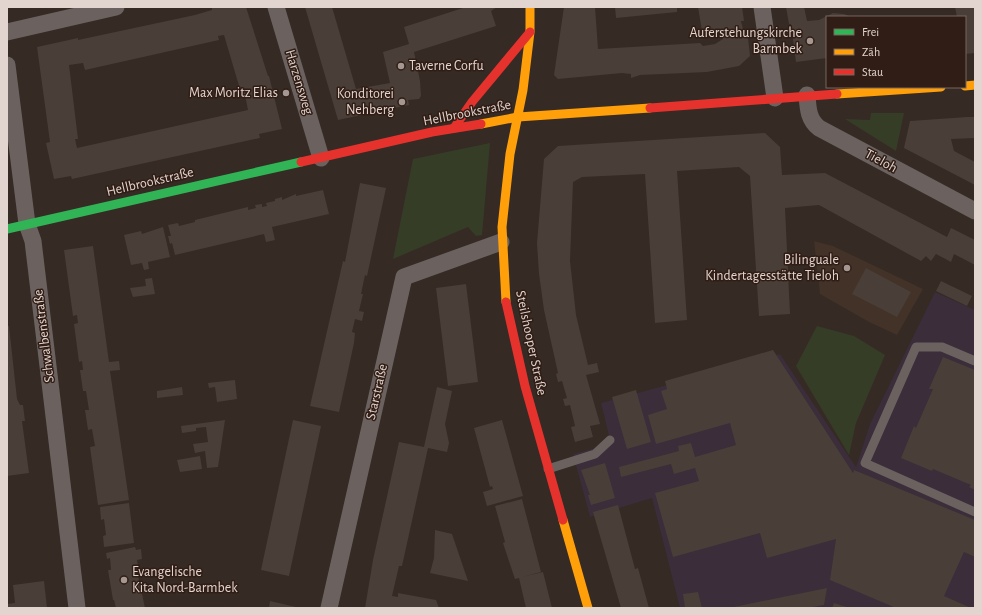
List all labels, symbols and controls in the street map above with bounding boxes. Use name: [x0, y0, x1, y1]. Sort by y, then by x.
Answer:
legend: [826, 16, 966, 88]
place label: Auferstehungskirche Barmbek: [689, 26, 803, 56]
text: Frei: [862, 26, 879, 38]
marker: Auferstehungskirche Barmbek: [805, 36, 815, 46]
text: Zäh: [862, 46, 880, 58]
street label: Harzensweg: [283, 48, 316, 116]
place label: Taverne Corfu: [409, 59, 484, 73]
marker: Taverne Corfu: [396, 61, 406, 71]
text: Stau: [862, 66, 883, 78]
place label: Max Moritz Elias: [189, 86, 278, 100]
place label: Konditorei Nehberg: [337, 87, 394, 117]
marker: Max Moritz Elias: [281, 88, 291, 98]
marker: Konditorei Nehberg: [397, 97, 407, 107]
street label: Hellbrookstraße: [422, 98, 512, 128]
street label: Tieloh: [863, 147, 899, 175]
street label: Hellbrookstraße: [105, 165, 195, 199]
place label: Bilinguale Kindertagesstätte Tieloh: [705, 253, 839, 283]
marker: Bilinguale Kindertagesstätte Tieloh: [842, 263, 852, 273]
street label: Schwalbenstraße: [31, 289, 57, 383]
street label: Steilshooper Straße: [513, 289, 549, 397]
street label: Starstraße: [364, 363, 390, 421]
place label: Evangelische Kita Nord-Barmbek: [132, 565, 238, 595]
marker: Evangelische Kita Nord-Barmbek: [119, 575, 129, 585]

